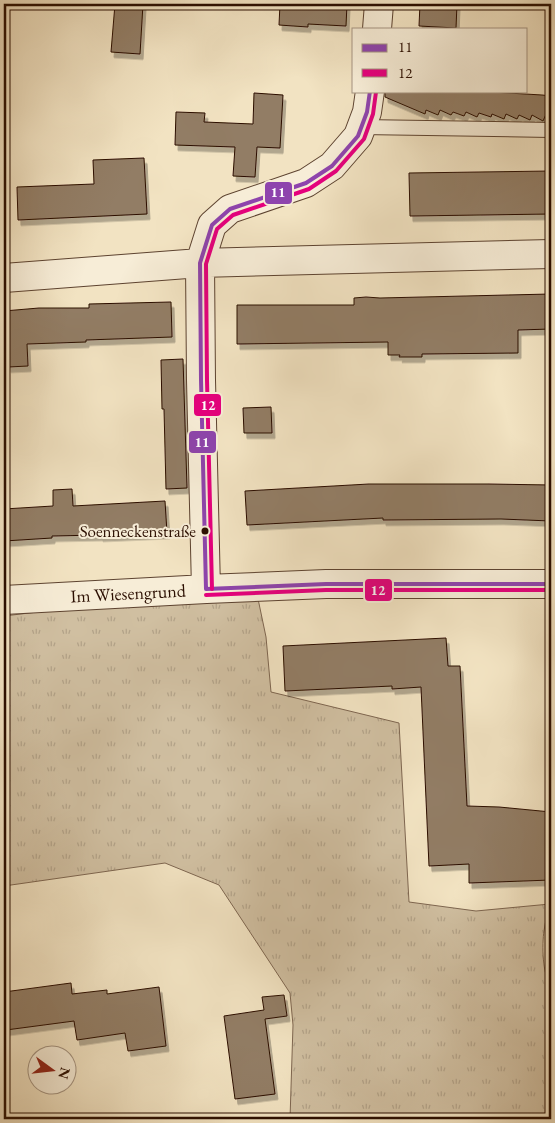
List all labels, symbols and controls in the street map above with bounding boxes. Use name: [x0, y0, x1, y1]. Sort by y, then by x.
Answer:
legend: [352, 28, 528, 92]
text: 11: [398, 37, 412, 56]
text: 12: [398, 63, 413, 82]
line badge: 11: [264, 181, 293, 205]
text: 11: [271, 183, 285, 201]
line badge: 12: [193, 393, 222, 417]
text: 12: [201, 396, 216, 414]
line badge: 11: [188, 430, 217, 454]
text: 11: [195, 433, 209, 451]
place label: Soenneckenstraße: [80, 520, 196, 542]
marker: Soenneckenstraße: [200, 526, 210, 536]
street label: Im Wiesengrund: [70, 578, 187, 608]
line badge: 12: [364, 578, 393, 602]
text: 12: [371, 581, 386, 599]
north arrow: [28, 1046, 78, 1096]
text: N: [54, 1066, 75, 1082]

